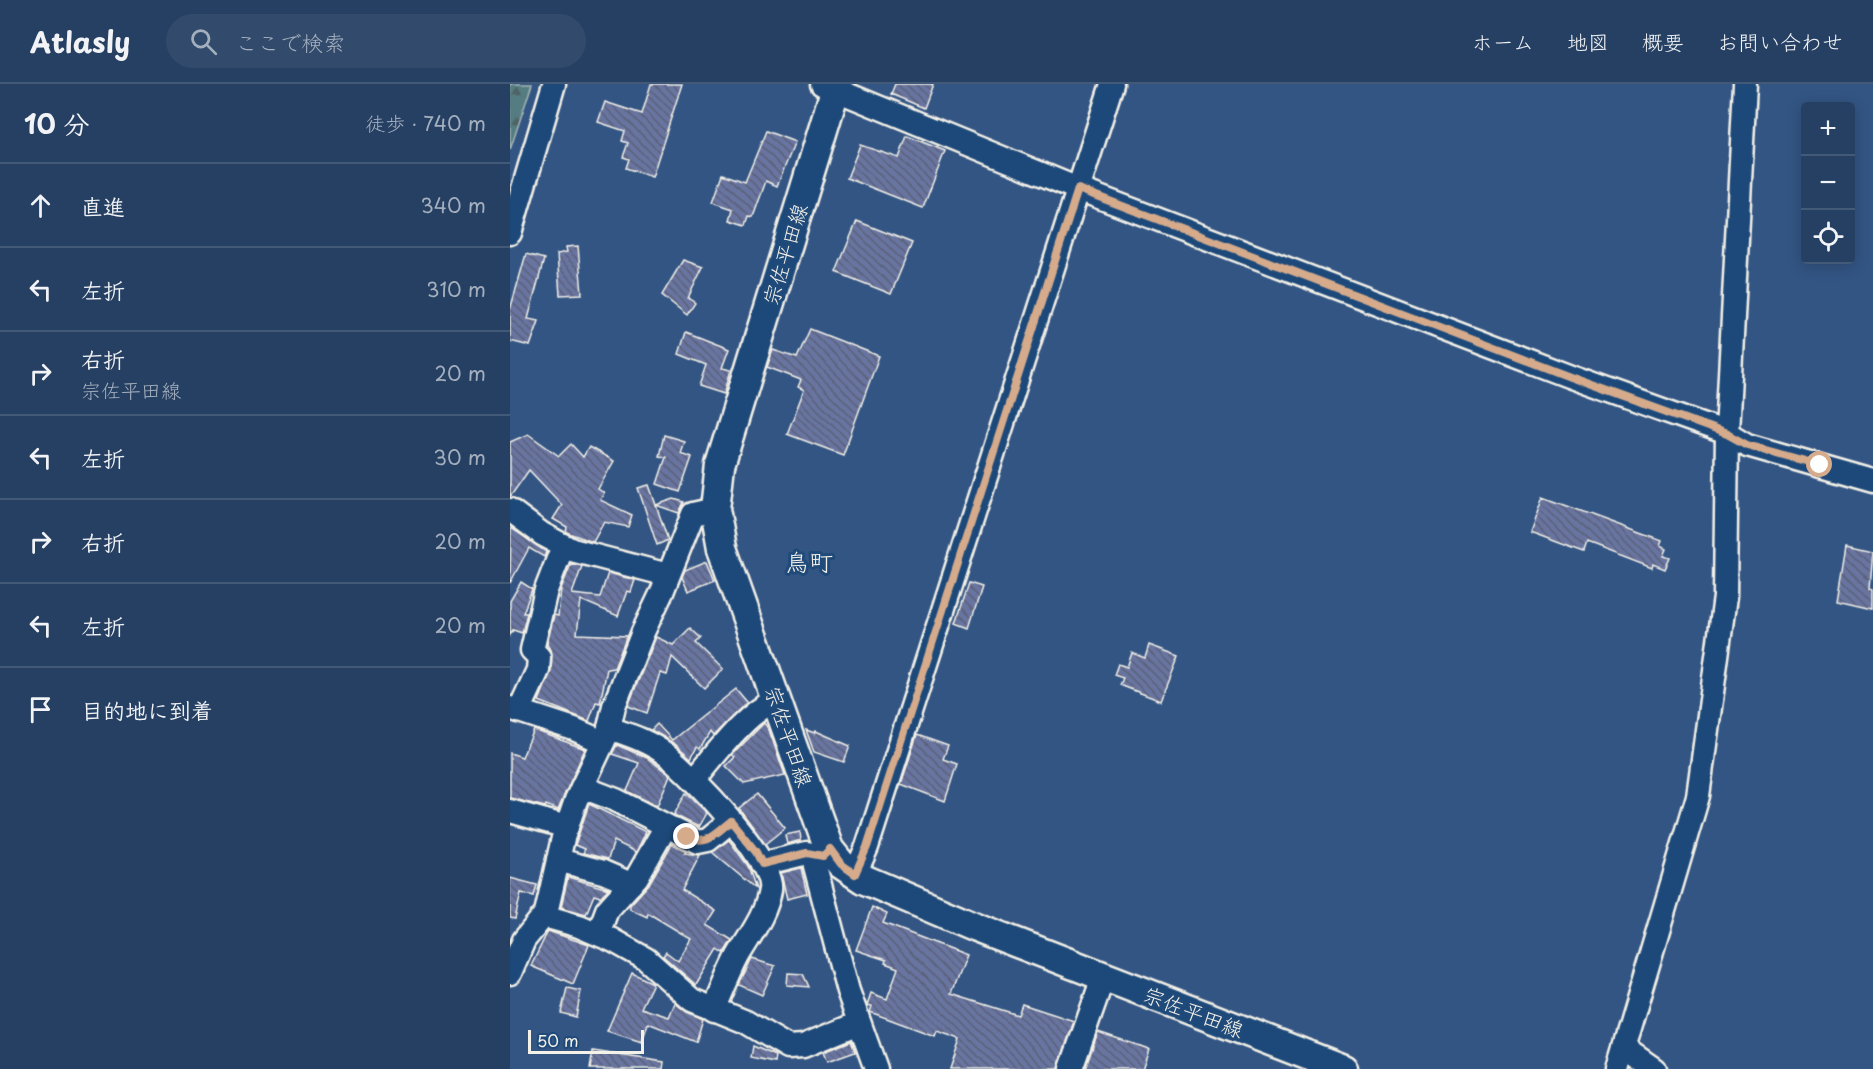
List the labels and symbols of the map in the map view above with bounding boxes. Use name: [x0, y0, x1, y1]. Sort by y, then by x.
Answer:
street label: 宗佐平田線: [753, 199, 815, 309]
route start: [1806, 451, 1832, 477]
district label: 鳥町: [785, 543, 833, 579]
street label: 宗佐平田線: [758, 681, 822, 791]
route end: [673, 823, 699, 849]
street label: 宗佐平田線: [1139, 977, 1249, 1045]
scale bar: [528, 1027, 644, 1054]

